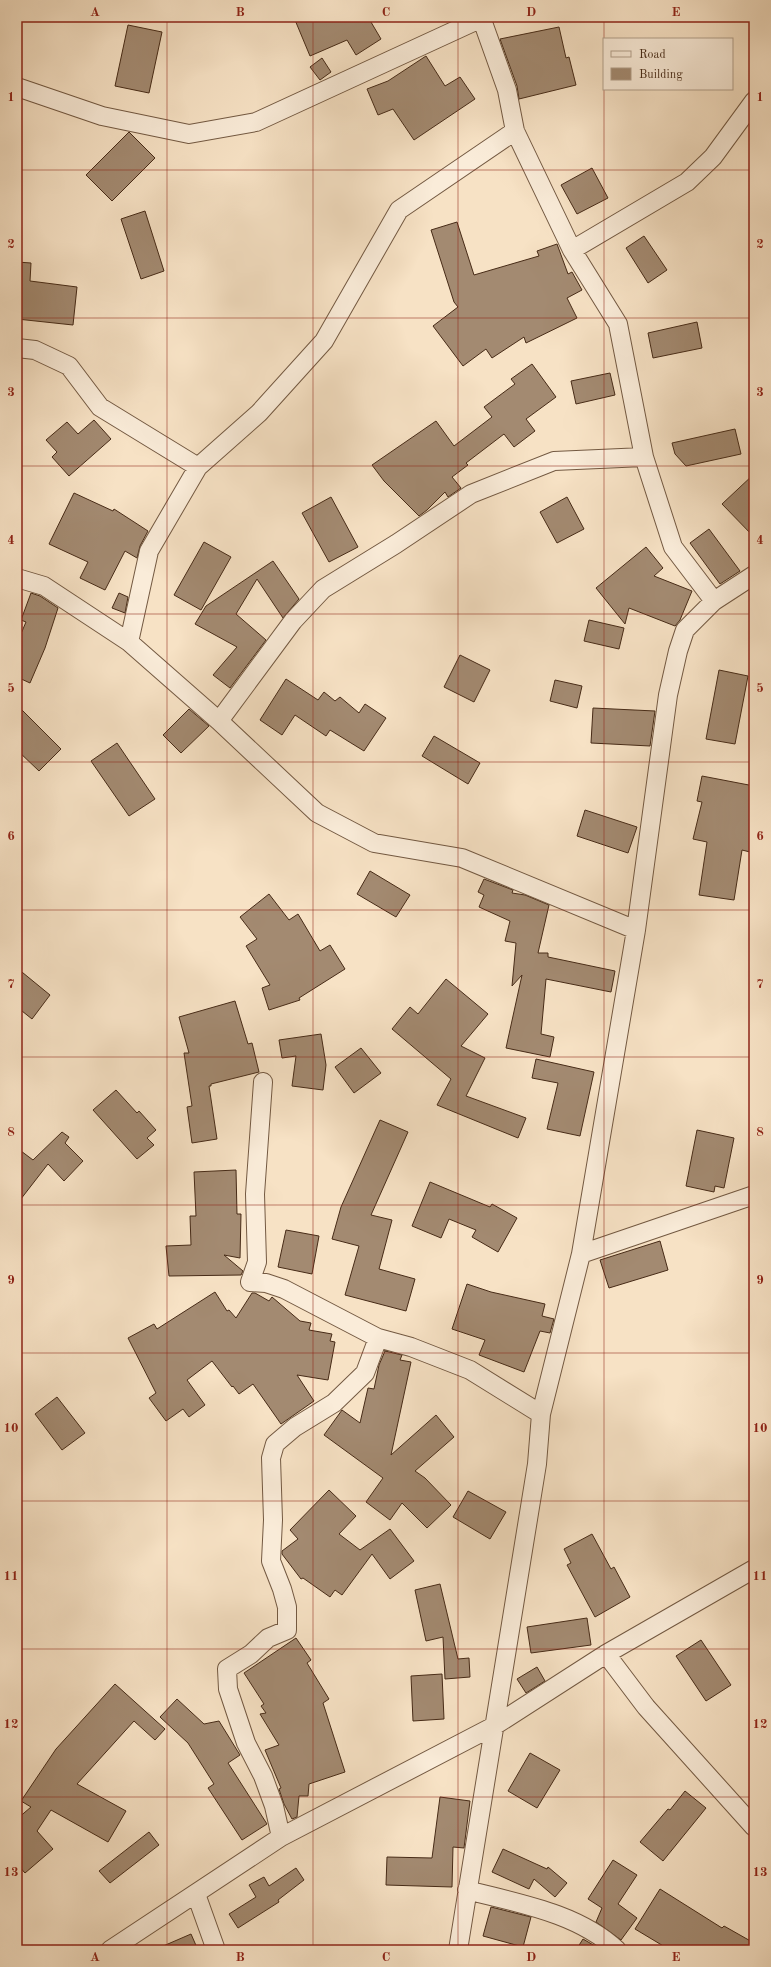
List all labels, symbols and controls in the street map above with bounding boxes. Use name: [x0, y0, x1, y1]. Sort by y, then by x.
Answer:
text: A: [90, 6, 100, 19]
text: B: [235, 6, 245, 19]
text: C: [382, 6, 390, 19]
text: D: [526, 6, 536, 19]
text: E: [672, 6, 681, 19]
legend: [603, 38, 733, 90]
text: Road: [639, 49, 666, 61]
text: Building: [639, 69, 683, 81]
text: 1: [7, 91, 15, 104]
text: 1: [756, 91, 764, 104]
text: 2: [7, 238, 15, 251]
text: 2: [756, 238, 764, 251]
text: 3: [7, 386, 15, 399]
text: 3: [756, 386, 764, 399]
text: 4: [7, 534, 15, 547]
text: 4: [756, 534, 764, 547]
text: 5: [7, 682, 15, 695]
text: 5: [756, 682, 764, 695]
text: 6: [7, 830, 15, 843]
text: 6: [756, 830, 764, 843]
text: 7: [7, 978, 15, 991]
text: 7: [756, 978, 764, 991]
text: 8: [7, 1126, 15, 1139]
text: 8: [756, 1126, 764, 1139]
text: 9: [7, 1274, 15, 1287]
text: 9: [756, 1274, 764, 1287]
text: 10: [3, 1422, 19, 1435]
text: 10: [752, 1422, 768, 1435]
text: 11: [3, 1570, 19, 1583]
text: 11: [752, 1570, 768, 1583]
text: 12: [3, 1718, 19, 1731]
text: 12: [752, 1718, 768, 1731]
text: 13: [3, 1866, 19, 1879]
text: 13: [752, 1866, 768, 1879]
text: A: [90, 1951, 100, 1964]
text: B: [235, 1951, 245, 1964]
text: C: [382, 1951, 390, 1964]
text: D: [526, 1951, 536, 1964]
text: E: [672, 1951, 681, 1964]

